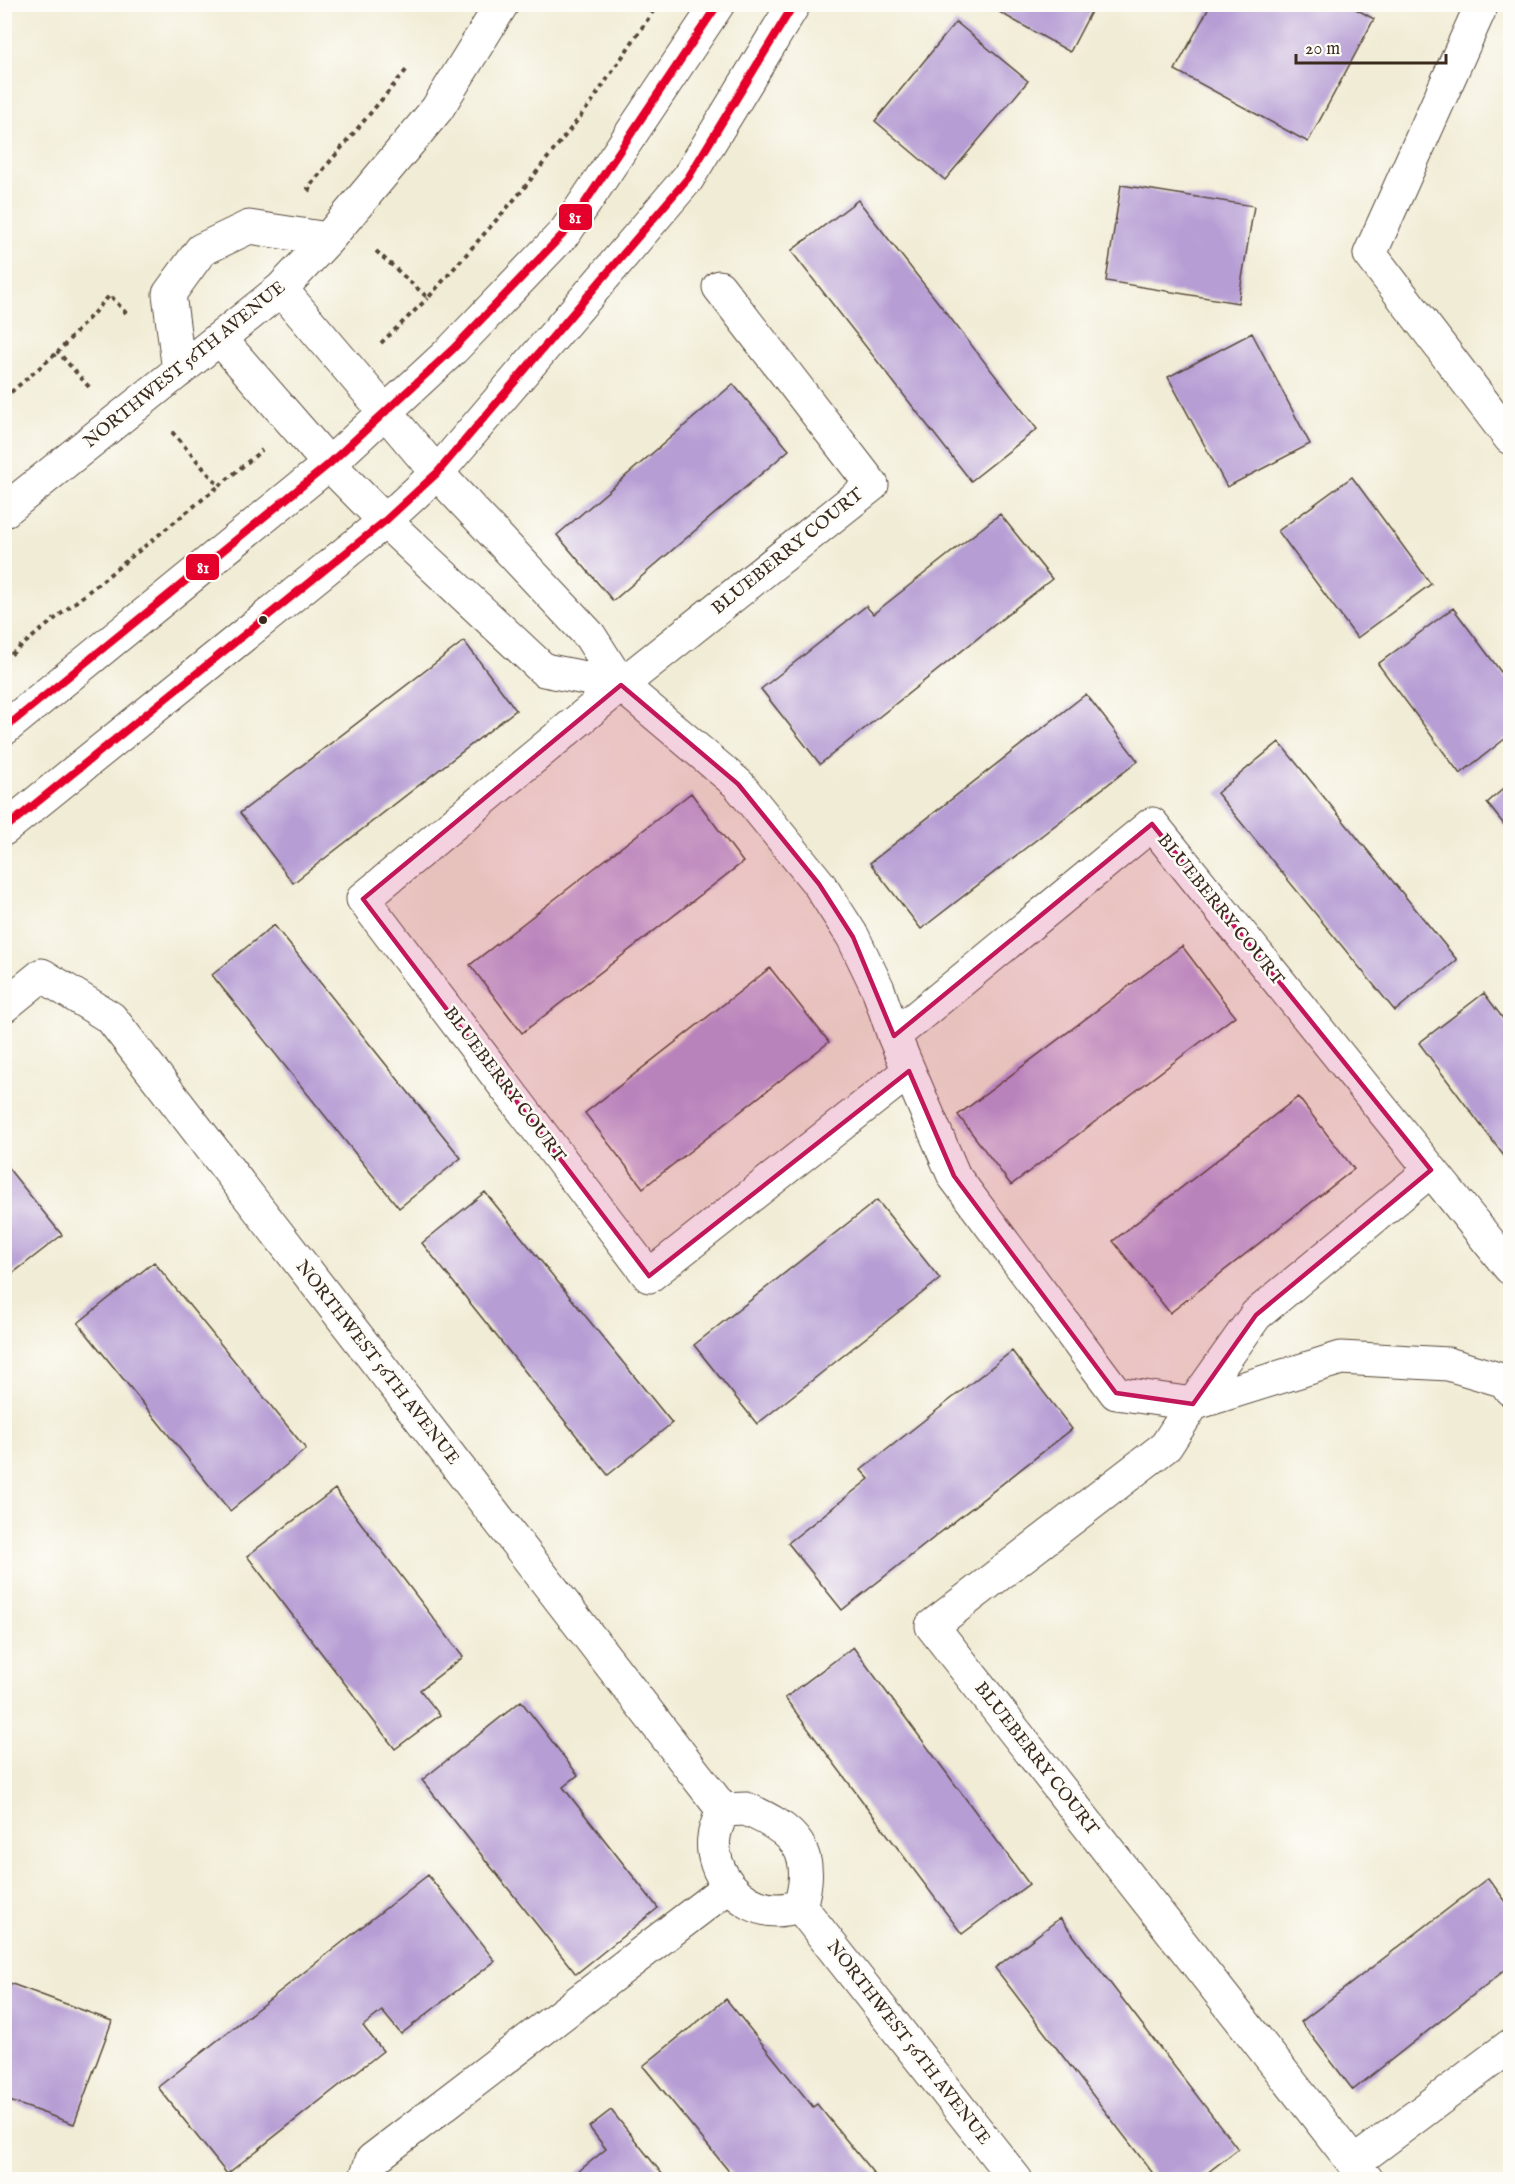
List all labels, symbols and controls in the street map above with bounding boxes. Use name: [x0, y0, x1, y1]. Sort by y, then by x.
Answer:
scale bar: [1296, 27, 1446, 65]
text: 20 m: [1305, 38, 1340, 61]
line badge: 81: [558, 203, 593, 231]
text: 81: [569, 209, 581, 229]
street label: NORTHWEST 56TH AVENUE: [79, 276, 291, 454]
street label: BLUEBERRY COURT: [707, 484, 869, 620]
line badge: 81: [185, 553, 220, 581]
text: 81: [197, 559, 209, 579]
unlabelled marker: [257, 614, 269, 626]
street label: BLUEBERRY COURT: [1152, 829, 1288, 991]
street label: BLUEBERRY COURT: [438, 1003, 570, 1167]
street label: NORTHWEST 56TH AVENUE: [290, 1256, 464, 1470]
street label: BLUEBERRY COURT: [969, 1678, 1103, 1840]
street label: NORTHWEST 56TH AVENUE: [821, 1936, 995, 2150]

